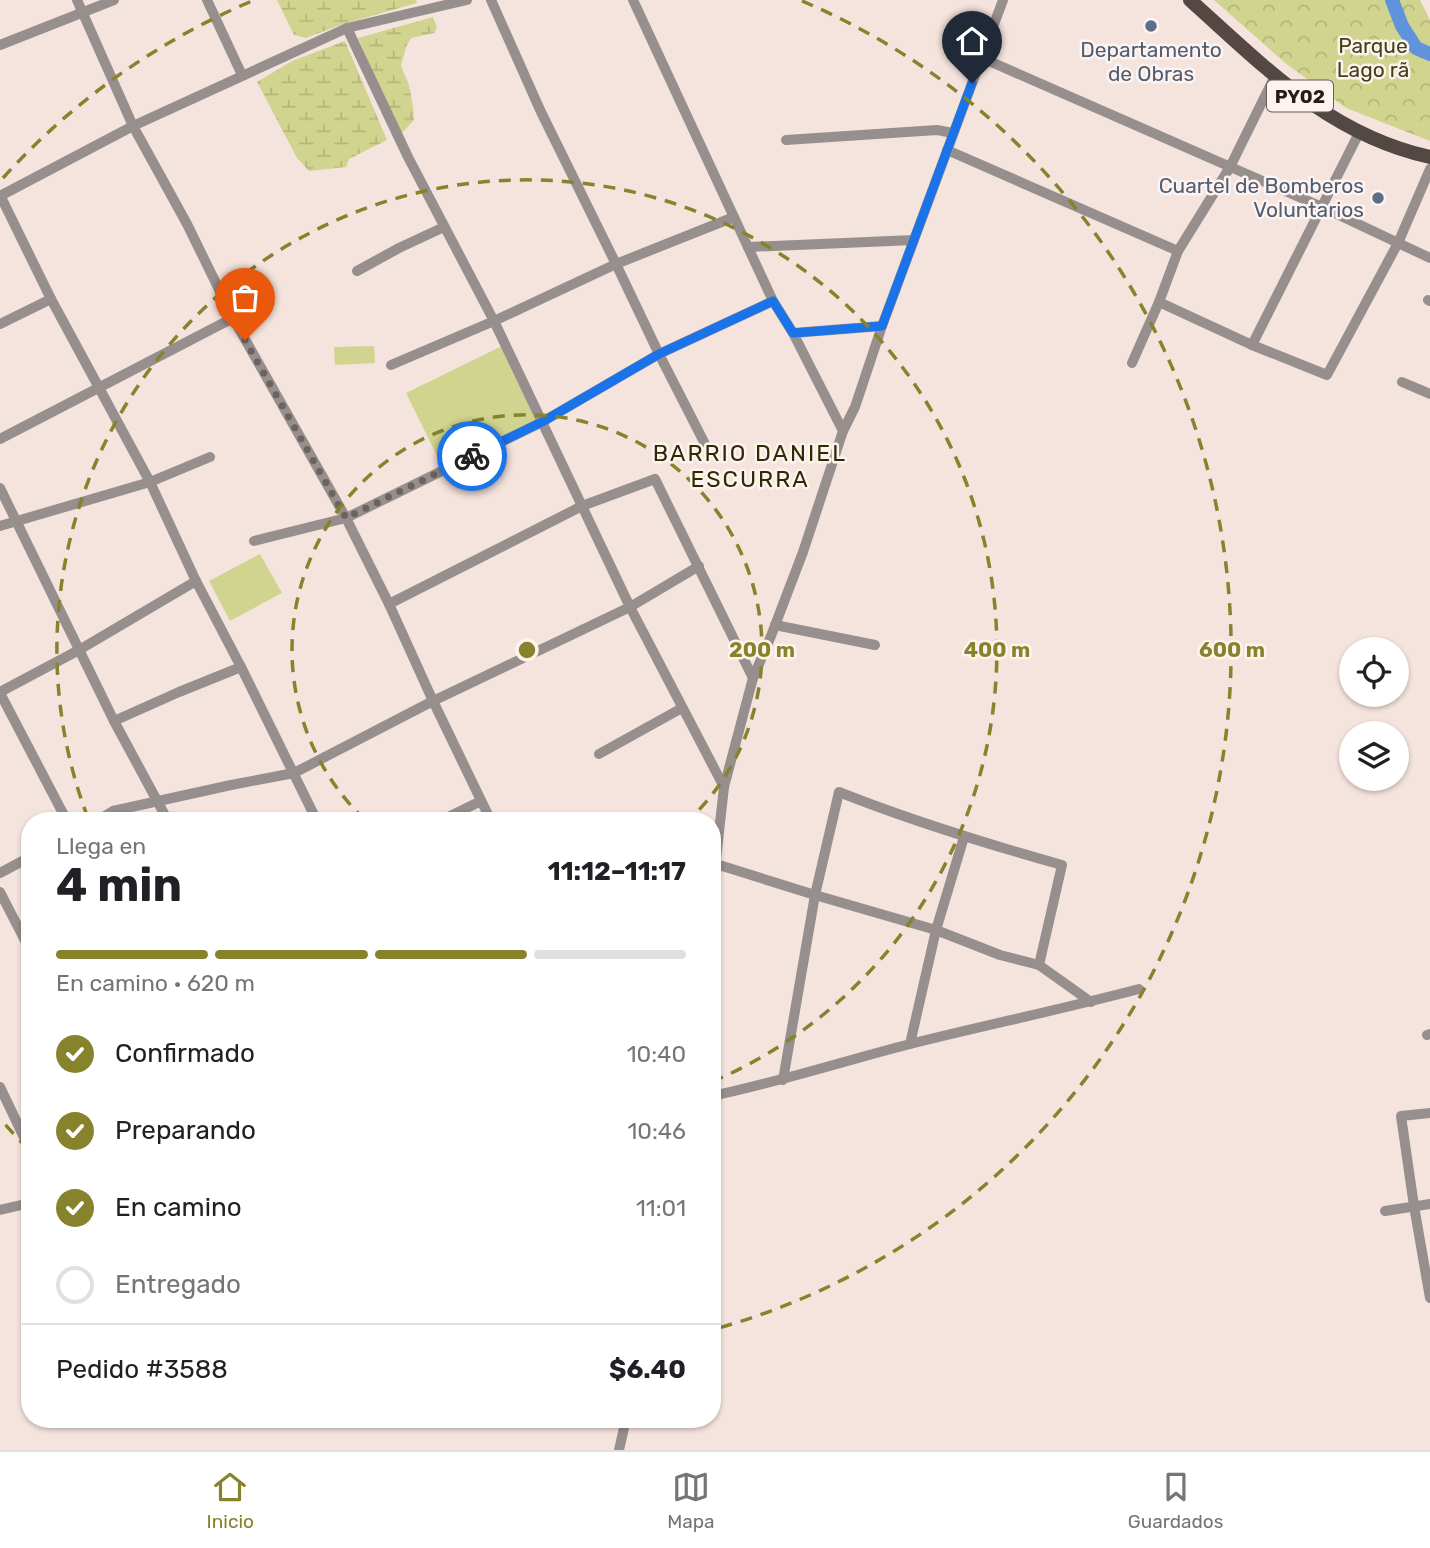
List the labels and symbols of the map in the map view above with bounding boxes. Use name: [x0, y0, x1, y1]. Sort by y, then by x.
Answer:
pin: [942, 11, 1002, 83]
marker: Departamento de Obras: [1143, 18, 1159, 34]
park label: Parque Lago rã: [1337, 33, 1409, 82]
place label: Departamento de Obras: [1080, 37, 1222, 86]
road number: PY02: [1267, 80, 1333, 111]
place label: Cuartel de Bomberos Voluntarios: [1159, 173, 1364, 222]
marker: Cuartel de Bomberos Voluntarios: [1370, 190, 1386, 206]
pin: [215, 268, 275, 340]
courier: [437, 421, 507, 491]
district label: BARRIO DANIEL ESCURRA: [653, 439, 847, 493]
text: 200 m: [729, 637, 795, 662]
text: 400 m: [964, 637, 1030, 662]
text: 600 m: [1199, 637, 1265, 662]
centre of rings: [515, 638, 539, 662]

